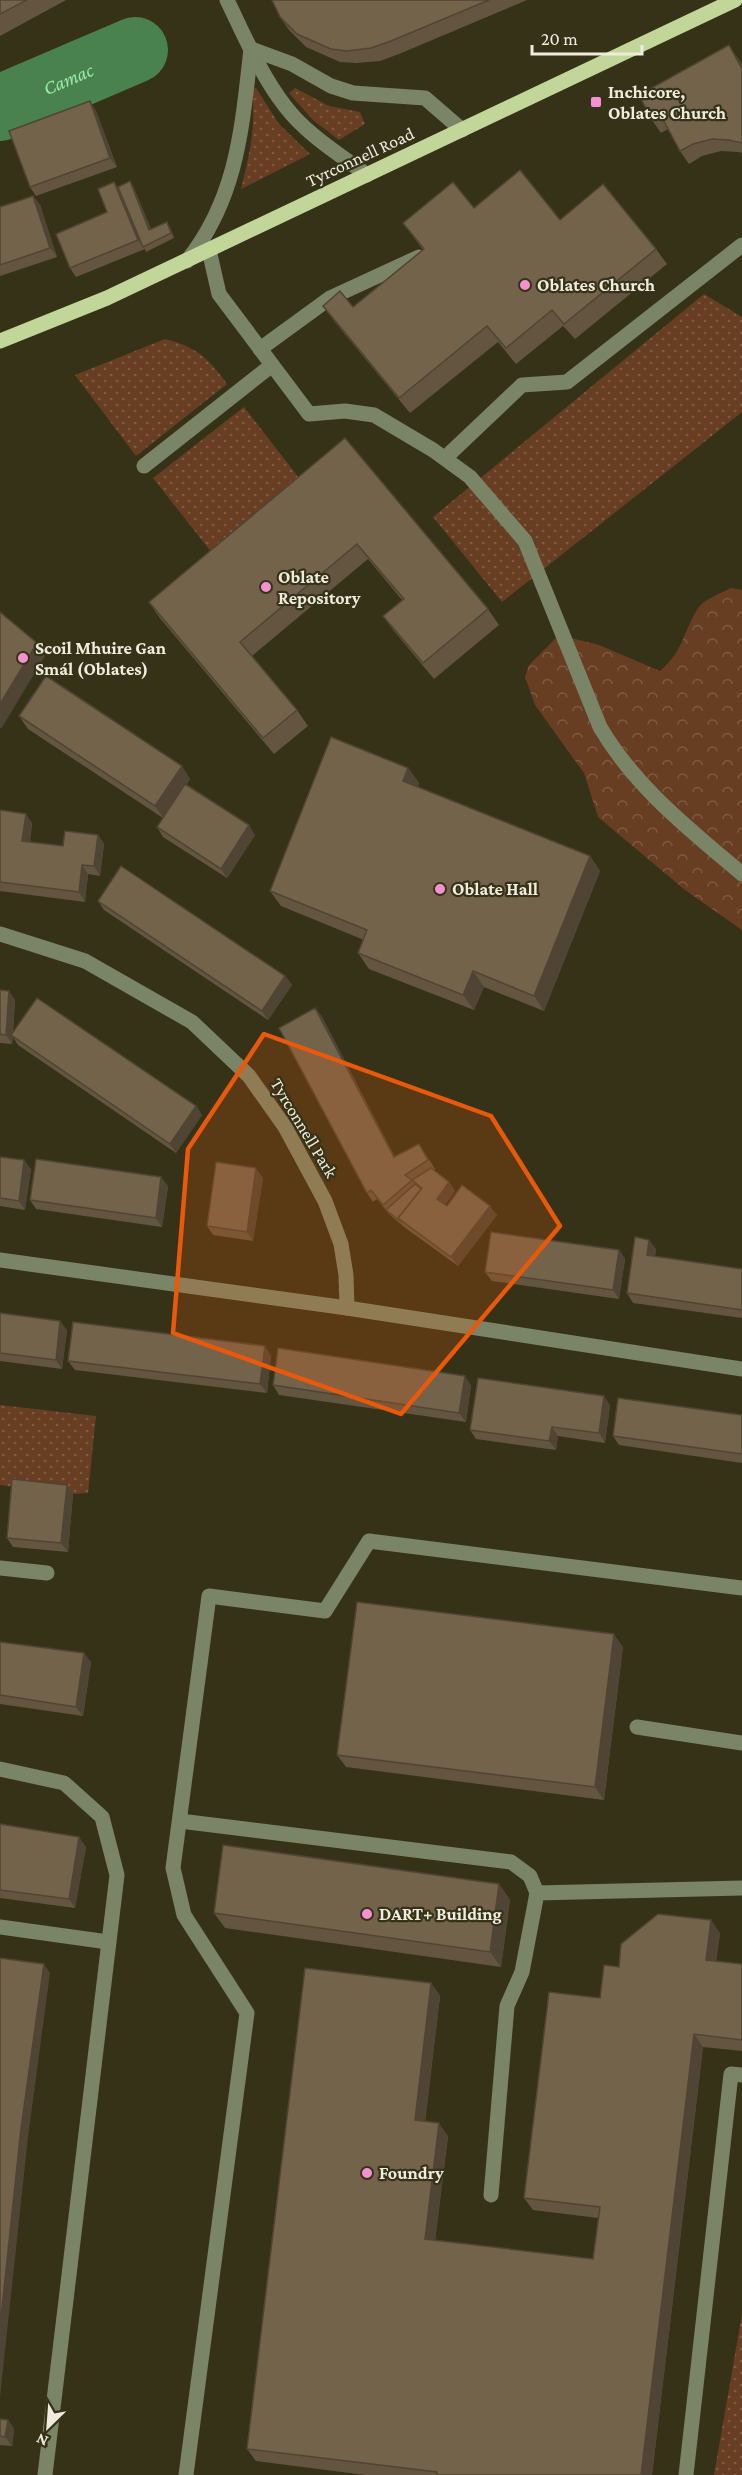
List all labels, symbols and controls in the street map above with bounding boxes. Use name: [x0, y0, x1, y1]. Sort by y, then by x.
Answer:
scale bar: [532, 18, 642, 56]
text: 20 m: [541, 29, 578, 49]
water label: Camac: [40, 58, 97, 99]
place label: Inchicore, Oblates Church: [608, 82, 727, 123]
marker: Inchicore, Oblates Church: [589, 95, 603, 109]
street label: Tyrconnell Road: [303, 123, 418, 191]
place label: Oblates Church: [537, 275, 656, 295]
marker: Oblates Church: [518, 278, 532, 292]
place label: Oblate Repository: [278, 567, 361, 608]
marker: Oblate Repository: [259, 580, 273, 594]
place label: Scoil Mhuire Gan Smál (Oblates): [35, 638, 167, 680]
marker: Scoil Mhuire Gan Smál (Oblates): [16, 651, 30, 665]
place label: Oblate Hall: [452, 879, 538, 899]
marker: Oblate Hall: [433, 882, 447, 896]
street label: Tyrconnell Park: [266, 1075, 342, 1182]
place label: DART+ Building: [379, 1904, 502, 1924]
marker: DART+ Building: [360, 1907, 374, 1921]
place label: Foundry: [379, 2163, 444, 2183]
marker: Foundry: [360, 2166, 374, 2180]
north arrow: [18, 2397, 78, 2457]
text: N: [33, 2430, 50, 2450]

